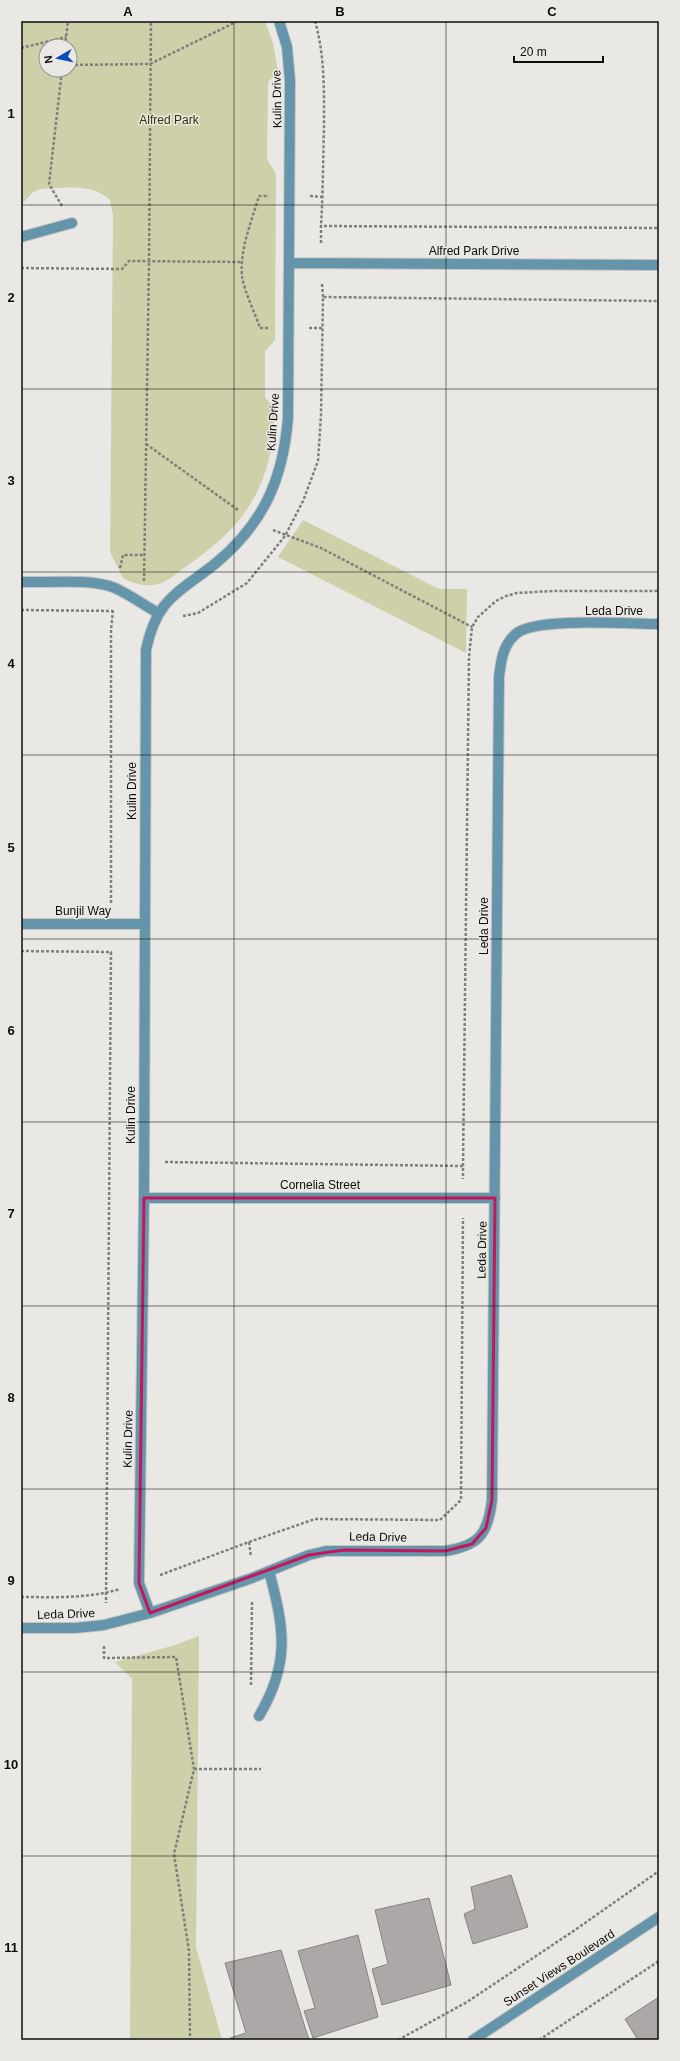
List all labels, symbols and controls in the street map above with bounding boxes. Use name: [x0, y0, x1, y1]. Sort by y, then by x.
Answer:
text: A: [123, 4, 133, 19]
text: B: [335, 4, 345, 19]
text: C: [547, 4, 557, 19]
north arrow: [38, 38, 78, 78]
scale bar: [514, 38, 603, 64]
text: 20 m: [520, 45, 547, 59]
text: N: [42, 55, 55, 64]
street label: Kulin Drive: [269, 70, 285, 128]
text: 1: [7, 106, 15, 121]
park label: Alfred Park: [139, 113, 200, 127]
street label: Alfred Park Drive: [429, 244, 520, 258]
text: 2: [7, 290, 15, 305]
street label: Kulin Drive: [264, 392, 282, 451]
text: 3: [7, 473, 15, 488]
street label: Leda Drive: [585, 604, 643, 618]
text: 4: [7, 656, 15, 671]
street label: Kulin Drive: [125, 762, 139, 820]
text: 5: [7, 840, 15, 855]
street label: Leda Drive: [477, 897, 491, 955]
street label: Bunjil Way: [55, 904, 111, 918]
text: 6: [7, 1023, 15, 1038]
street label: Kulin Drive: [124, 1086, 138, 1144]
street label: Cornelia Street: [280, 1178, 361, 1192]
text: 7: [7, 1206, 15, 1221]
street label: Leda Drive: [474, 1221, 490, 1279]
text: 8: [7, 1390, 15, 1405]
street label: Kulin Drive: [120, 1410, 136, 1468]
street label: Leda Drive: [349, 1529, 407, 1545]
text: 9: [7, 1573, 15, 1588]
street label: Leda Drive: [37, 1606, 96, 1622]
text: 10: [4, 1757, 18, 1772]
street label: Sunset Views Boulevard: [501, 1927, 617, 2009]
text: 11: [4, 1940, 18, 1955]

